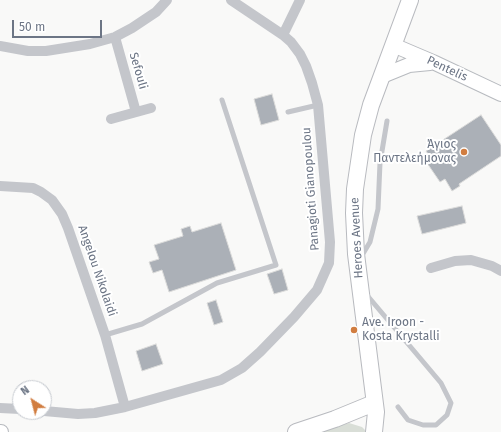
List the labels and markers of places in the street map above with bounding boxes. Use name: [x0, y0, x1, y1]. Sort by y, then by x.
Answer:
place label: Άγιος Παντελεήμονας: [373, 138, 456, 166]
marker: Άγιος Παντελεήμονας: [459, 147, 469, 157]
place label: Ave. Iroon - Kosta Krystalli: [362, 316, 440, 344]
marker: Ave. Iroon - Kosta Krystalli: [349, 325, 359, 335]

